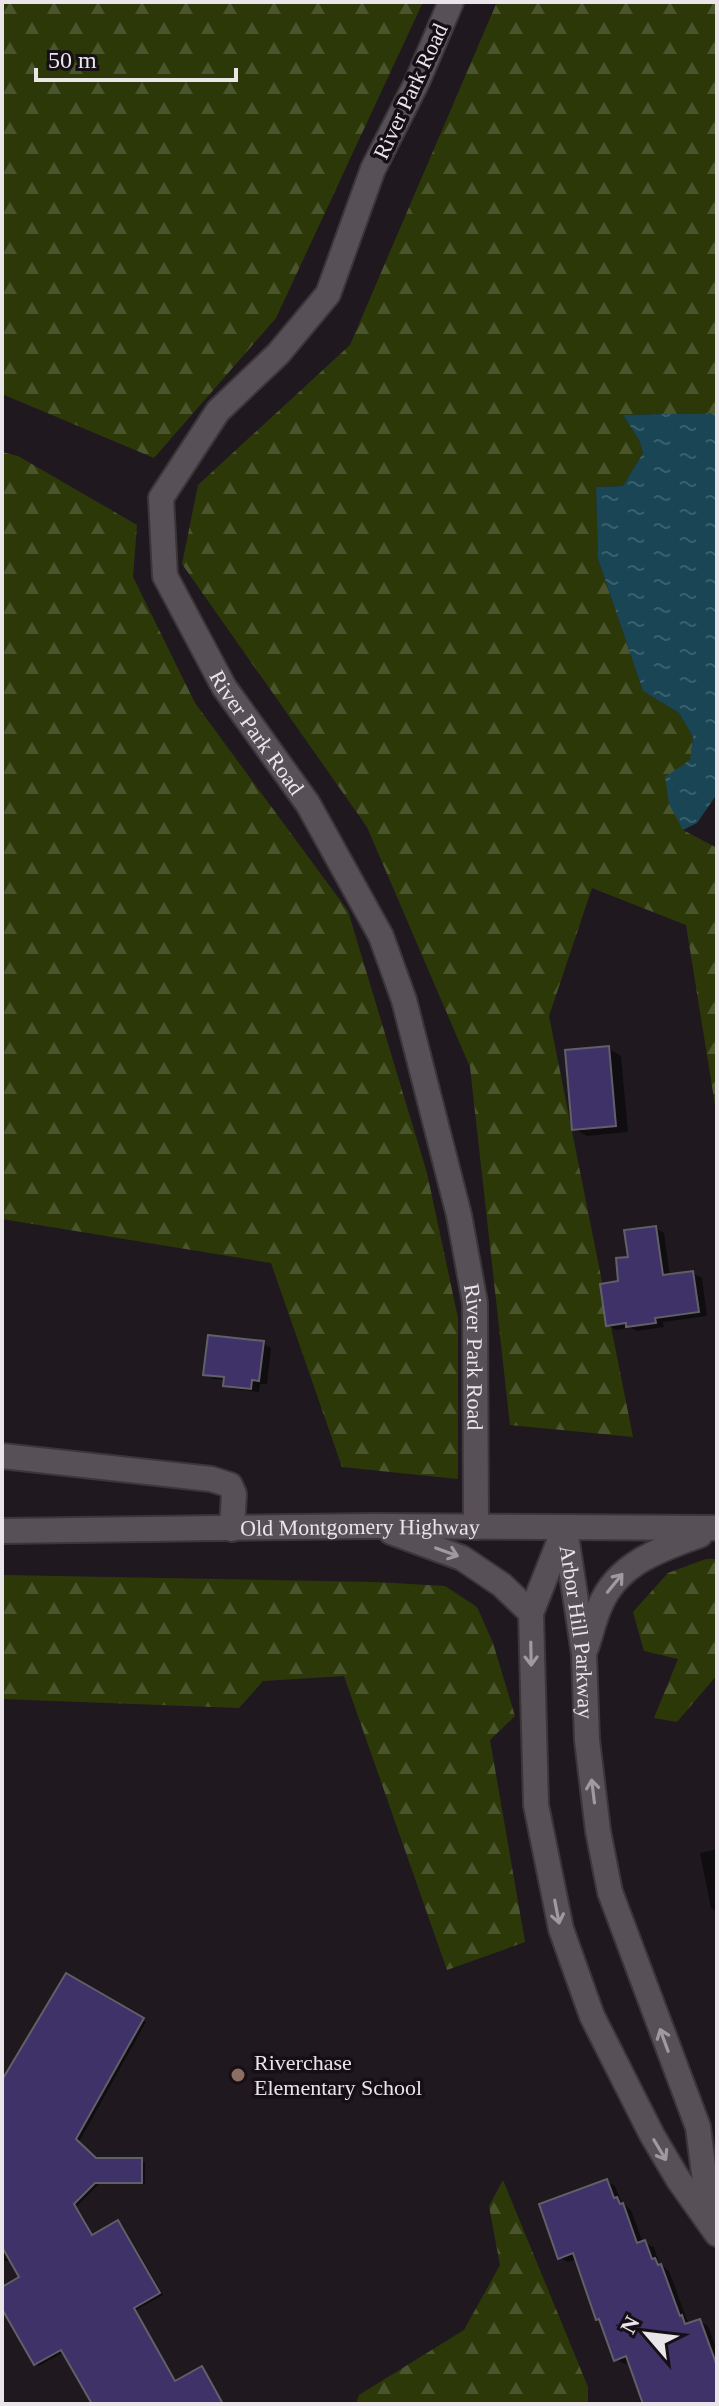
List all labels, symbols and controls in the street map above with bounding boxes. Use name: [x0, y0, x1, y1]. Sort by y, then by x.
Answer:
street label: River Park Road: [368, 19, 453, 163]
scale bar: [36, 32, 236, 82]
text: 50 m: [48, 47, 97, 73]
street label: River Park Road: [204, 666, 309, 800]
street label: River Park Road: [459, 1282, 488, 1430]
street label: Old Montgomery Highway: [240, 1514, 480, 1541]
street label: Arbor Hill Parkway: [555, 1544, 598, 1719]
one-way arrow: [434, 1546, 459, 1561]
one-way arrow: [606, 1574, 624, 1594]
one-way arrow: [523, 1640, 539, 1667]
one-way arrow: [585, 1779, 600, 1805]
one-way arrow: [551, 1899, 566, 1924]
one-way arrow: [656, 2029, 670, 2053]
place label: Riverchase Elementary School: [254, 2050, 422, 2100]
marker: Riverchase Elementary School: [229, 2066, 247, 2084]
one-way arrow: [653, 2138, 669, 2161]
north arrow: [607, 2294, 687, 2374]
text: N: [615, 2312, 645, 2338]

